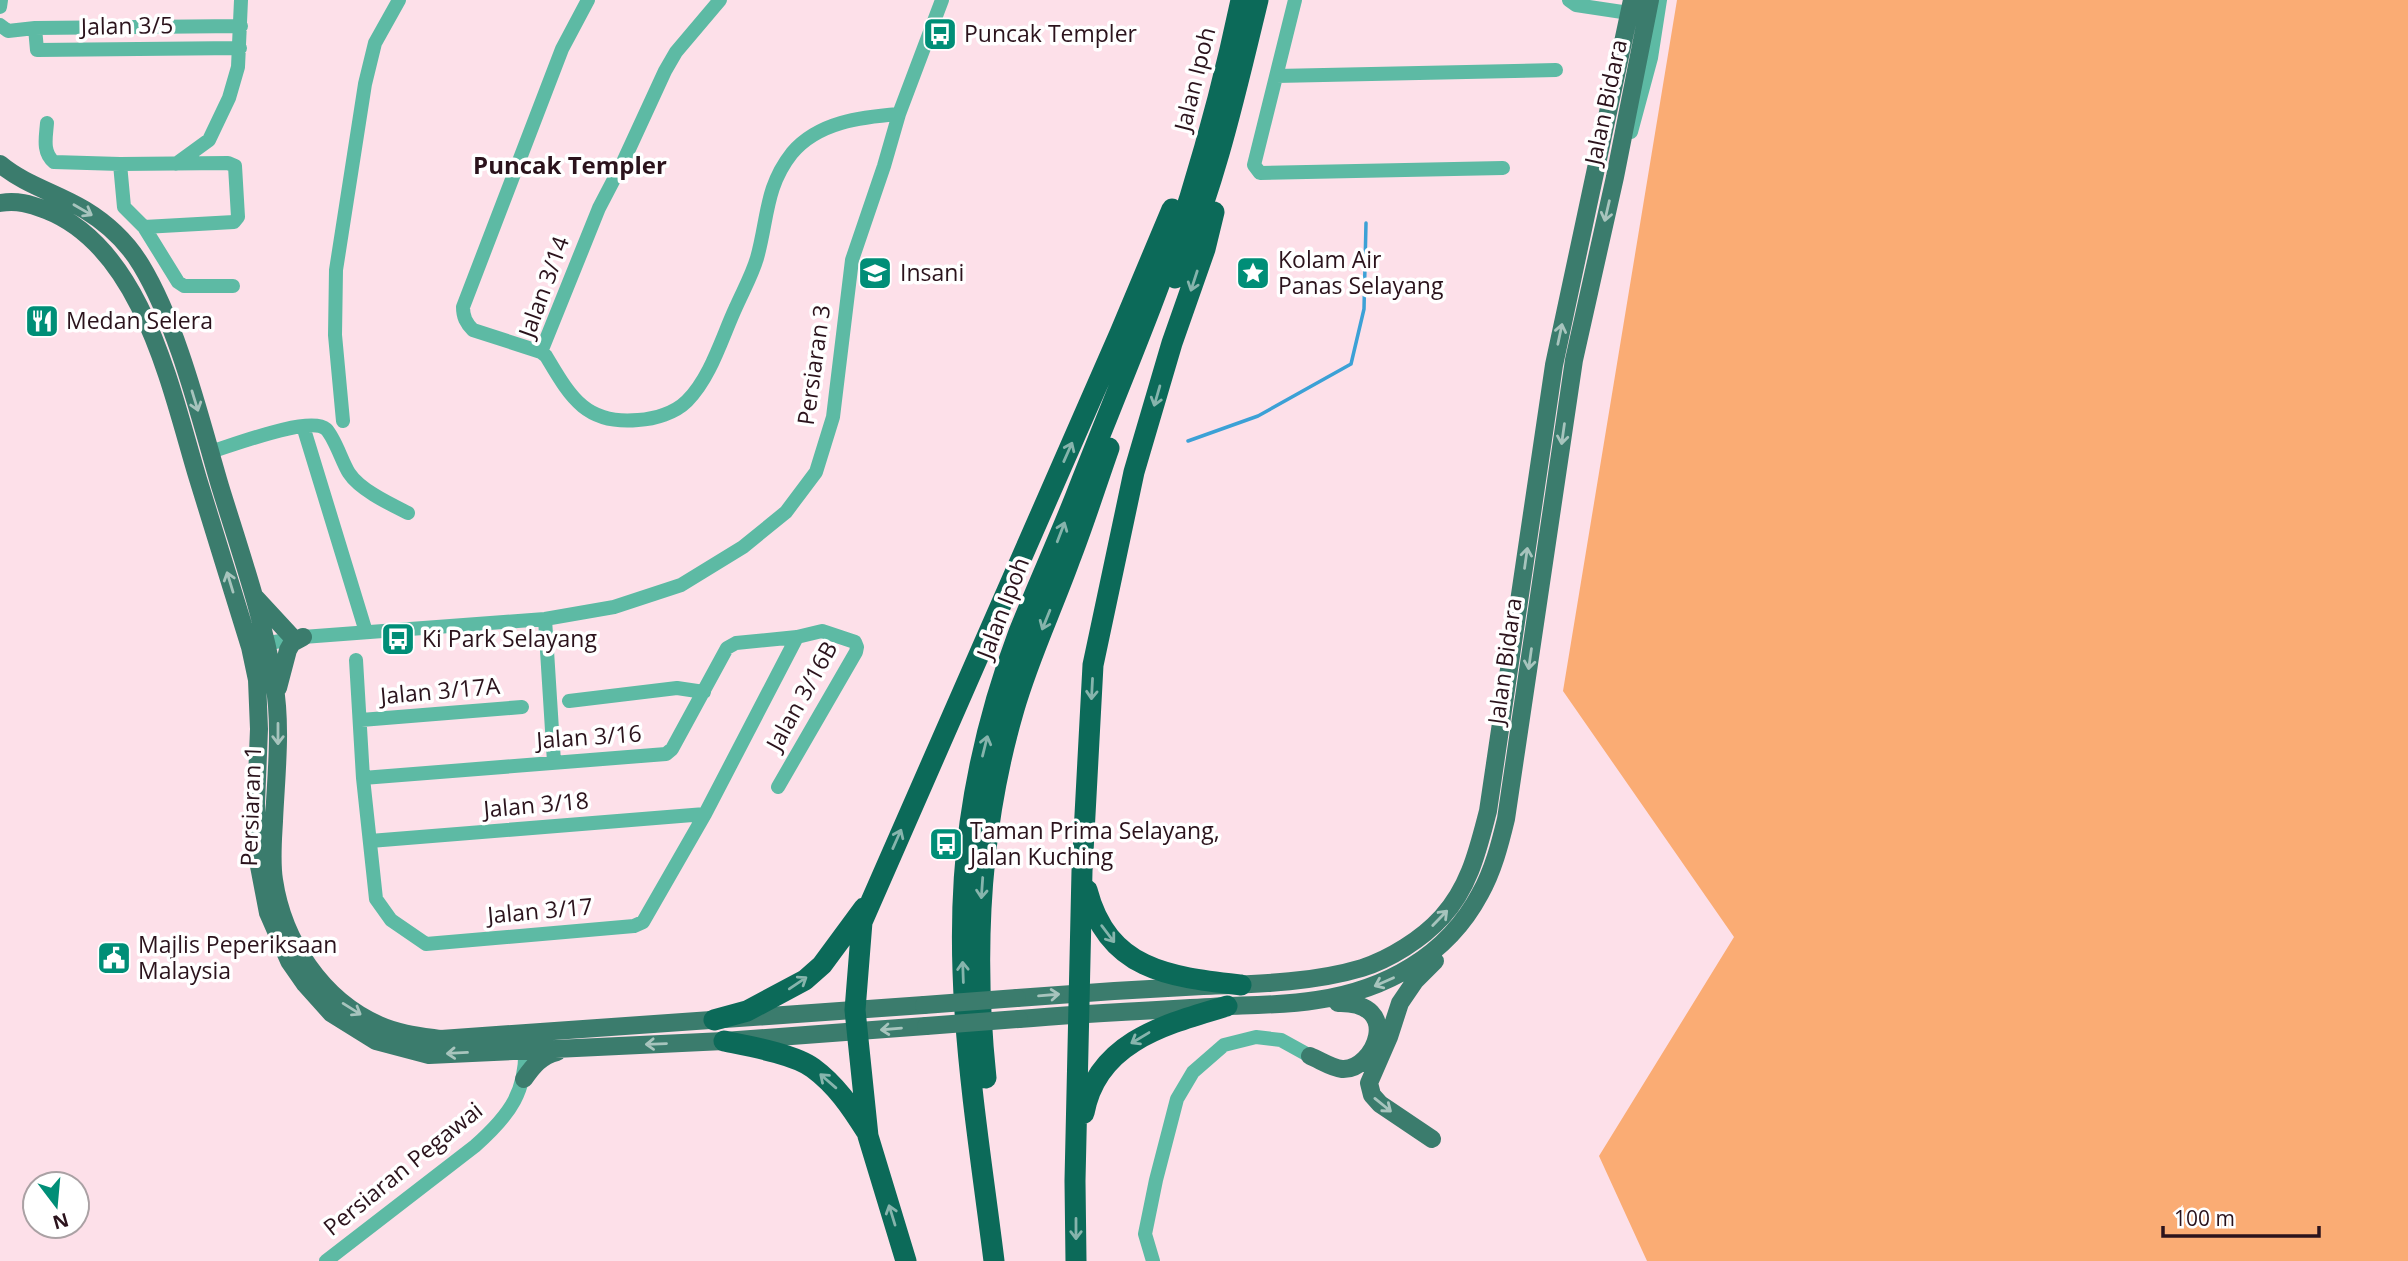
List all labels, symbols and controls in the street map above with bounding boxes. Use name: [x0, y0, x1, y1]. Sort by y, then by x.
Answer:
street label: Jalan 3/5: [79, 8, 173, 42]
bus stop icon: Puncak Templer: [921, 15, 959, 53]
place label: Puncak Templer: [964, 17, 1138, 49]
street label: Jalan Ipoh: [1165, 23, 1222, 136]
street label: Jalan Bidara: [1576, 36, 1634, 169]
district label: Puncak Templer: [473, 148, 667, 181]
one-way arrow: [1600, 199, 1614, 222]
one-way arrow: [73, 203, 93, 217]
street label: Jalan 3/14: [509, 232, 576, 344]
place label: Kolam Air Panas Selayang: [1278, 243, 1444, 301]
school or university icon: Insani: [856, 254, 894, 292]
place icon: Kolam Air Panas Selayang: [1234, 254, 1272, 292]
place label: Insani: [900, 256, 964, 288]
one-way arrow: [1187, 269, 1199, 291]
restaurant icon: Medan Selera: [23, 302, 61, 340]
street label: Persiaran 3: [789, 303, 837, 427]
place label: Medan Selera: [66, 304, 213, 336]
one-way arrow: [1554, 323, 1568, 346]
one-way arrow: [1149, 384, 1162, 406]
one-way arrow: [189, 390, 202, 412]
one-way arrow: [1556, 422, 1569, 445]
one-way arrow: [1062, 441, 1075, 463]
one-way arrow: [1056, 522, 1069, 544]
one-way arrow: [1519, 548, 1532, 570]
street label: Jalan Ipoh: [967, 552, 1036, 665]
one-way arrow: [222, 571, 235, 593]
street label: Jalan Bidara: [1479, 596, 1529, 728]
one-way arrow: [1039, 609, 1052, 630]
bus stop icon: Ki Park Selayang: [379, 620, 417, 658]
place label: Ki Park Selayang: [422, 622, 597, 654]
street label: Jalan 3/16B: [757, 635, 844, 758]
one-way arrow: [1523, 647, 1536, 670]
street label: Jalan 3/17A: [377, 669, 502, 711]
one-way arrow: [1085, 677, 1098, 700]
street label: Jalan 3/16: [533, 716, 643, 756]
one-way arrow: [271, 723, 285, 746]
one-way arrow: [979, 736, 992, 758]
street label: Persiaran 1: [232, 745, 268, 867]
street label: Jalan 3/18: [480, 783, 590, 825]
place label: Taman Prima Selayang, Jalan Kuching: [968, 814, 1220, 872]
bus stop icon: Taman Prima Selayang, Jalan Kuching: [927, 825, 965, 863]
one-way arrow: [891, 829, 904, 850]
one-way arrow: [975, 876, 988, 899]
street label: Jalan 3/17: [484, 889, 594, 931]
one-way arrow: [1431, 909, 1448, 926]
one-way arrow: [1101, 924, 1115, 943]
place label: Majlis Peperiksaan Malaysia: [138, 928, 337, 986]
public building icon: Majlis Peperiksaan Malaysia: [95, 939, 133, 977]
one-way arrow: [956, 961, 969, 984]
one-way arrow: [788, 976, 807, 991]
one-way arrow: [1374, 976, 1395, 989]
one-way arrow: [1037, 988, 1060, 1001]
one-way arrow: [342, 1002, 362, 1016]
one-way arrow: [881, 1023, 903, 1036]
one-way arrow: [1131, 1031, 1151, 1045]
one-way arrow: [645, 1038, 667, 1051]
one-way arrow: [447, 1047, 469, 1060]
one-way arrow: [819, 1073, 837, 1089]
street label: Persiaran Pegawai: [316, 1094, 489, 1242]
one-way arrow: [1374, 1097, 1392, 1113]
north arrow: [21, 1170, 91, 1240]
scale bar: [2163, 1194, 2319, 1238]
text: 100 m: [2174, 1204, 2235, 1232]
one-way arrow: [884, 1205, 897, 1227]
text: N: [50, 1207, 72, 1236]
one-way arrow: [1069, 1217, 1082, 1240]

